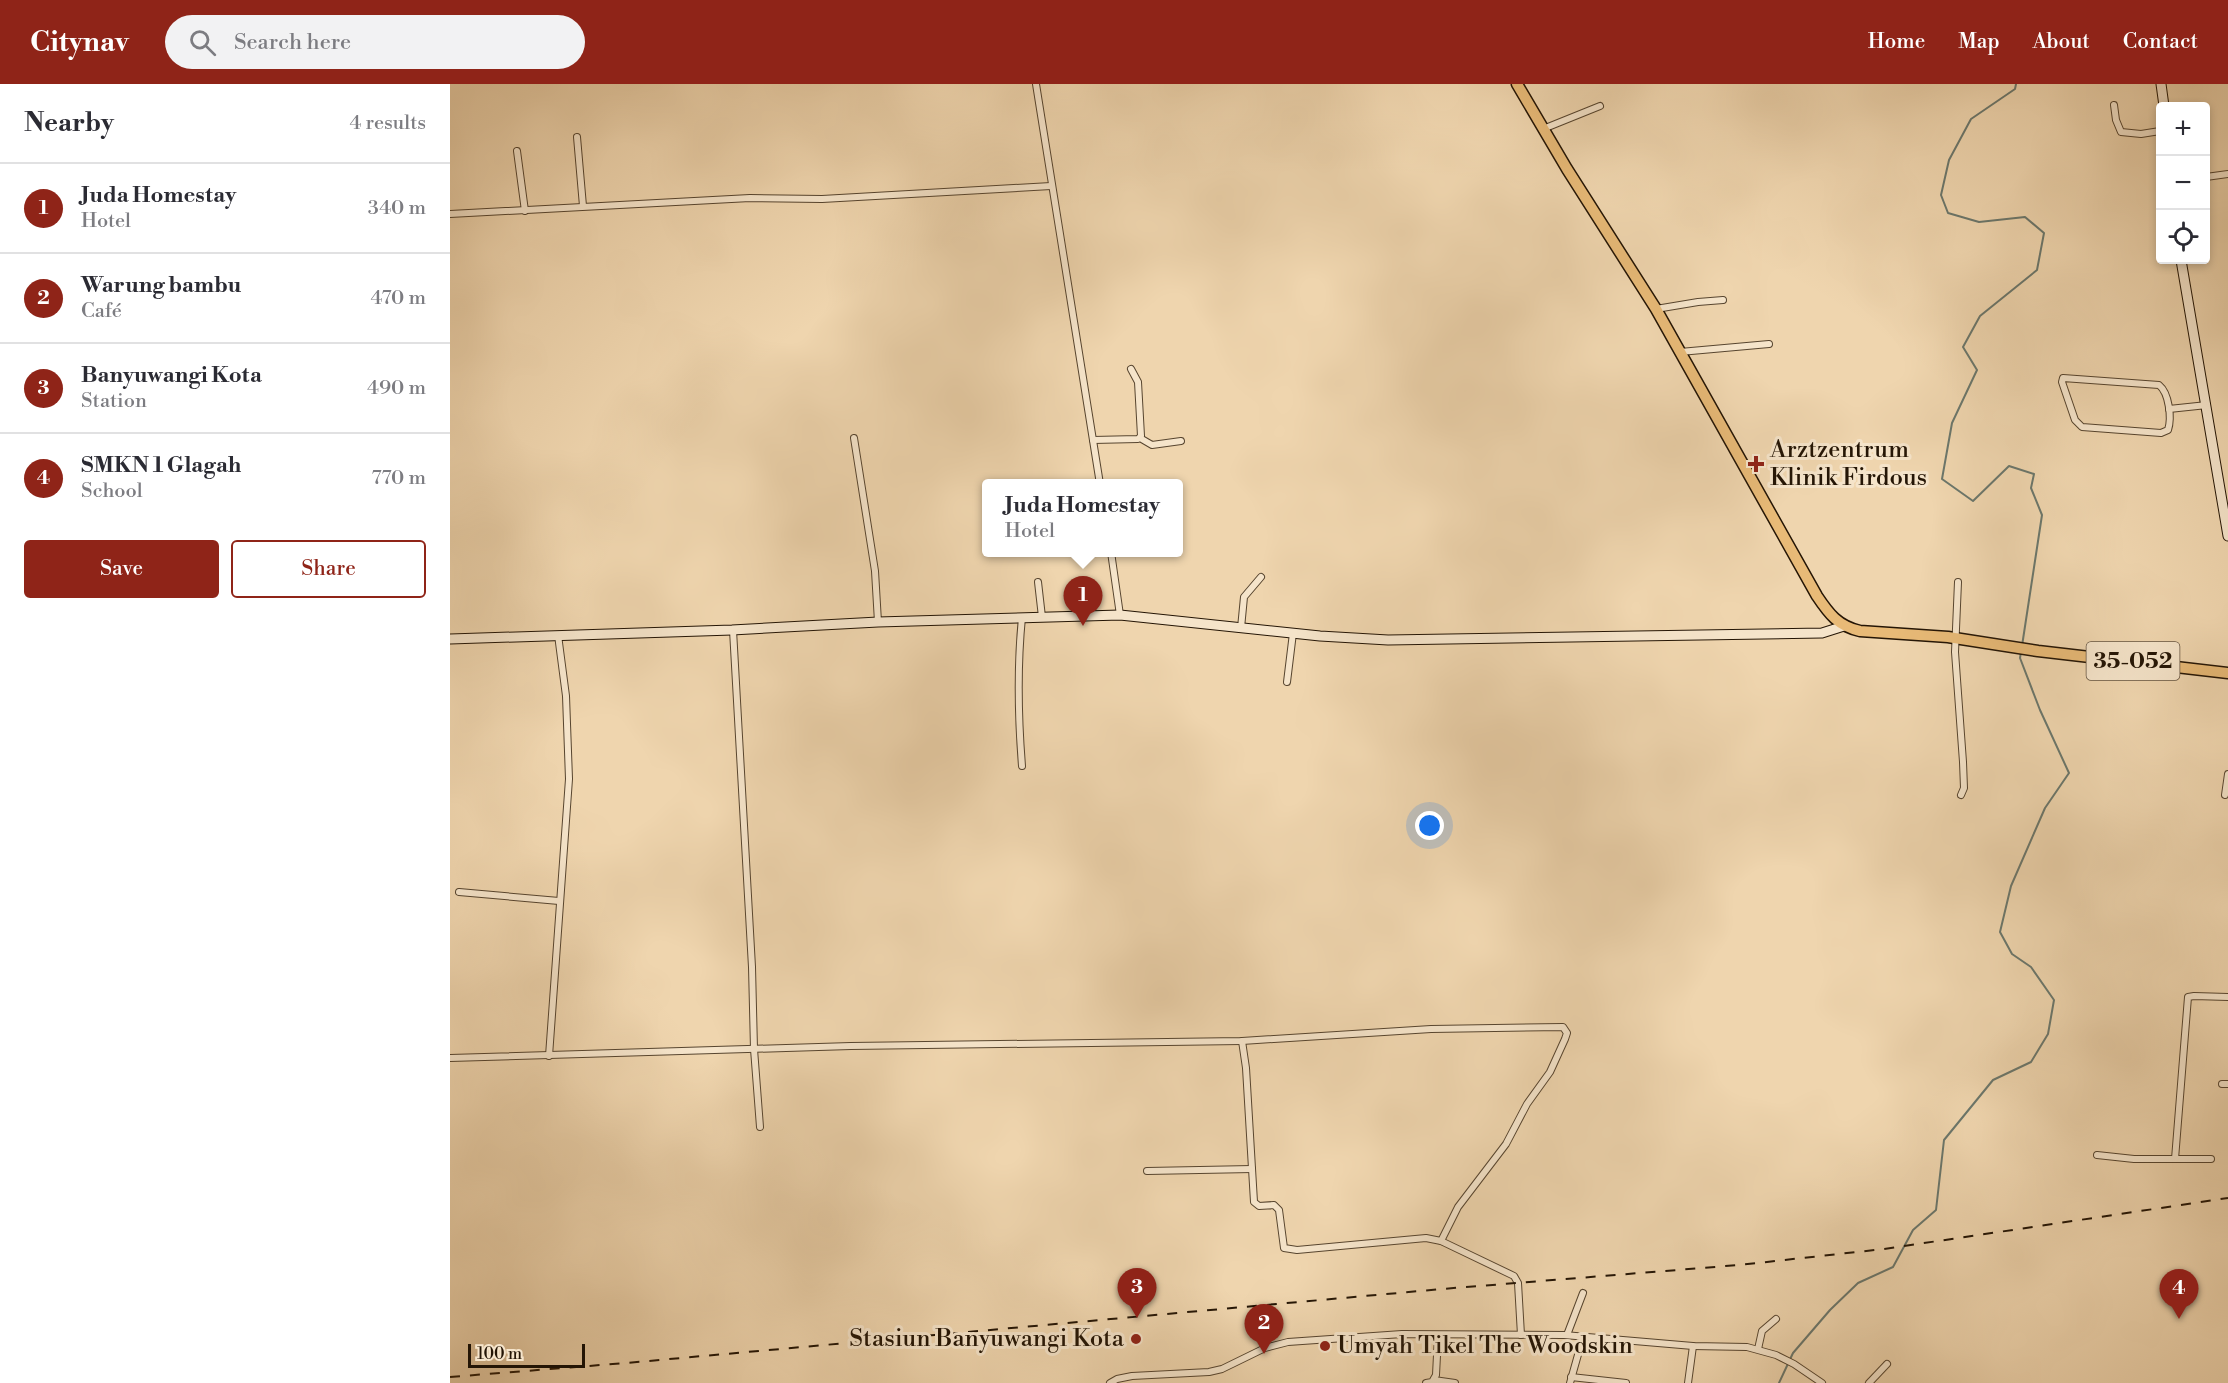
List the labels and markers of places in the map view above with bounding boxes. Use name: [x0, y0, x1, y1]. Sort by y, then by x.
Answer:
place label: Arztzentrum Klinik Firdous: [1769, 435, 1927, 493]
marker: Arztzentrum Klinik Firdous: [1747, 455, 1765, 473]
pin: 1: [1064, 576, 1102, 626]
pin: 3: [1118, 1268, 1156, 1318]
pin: 4: [2160, 1270, 2198, 1319]
pin: 2: [1244, 1304, 1284, 1354]
place label: Stasiun Banyuwangi Kota: [849, 1324, 1125, 1354]
place label: Umyah Tikel The Woodskin: [1337, 1331, 1633, 1361]
marker: Stasiun Banyuwangi Kota: [1129, 1332, 1143, 1346]
marker: Umyah Tikel The Woodskin: [1318, 1339, 1332, 1353]

